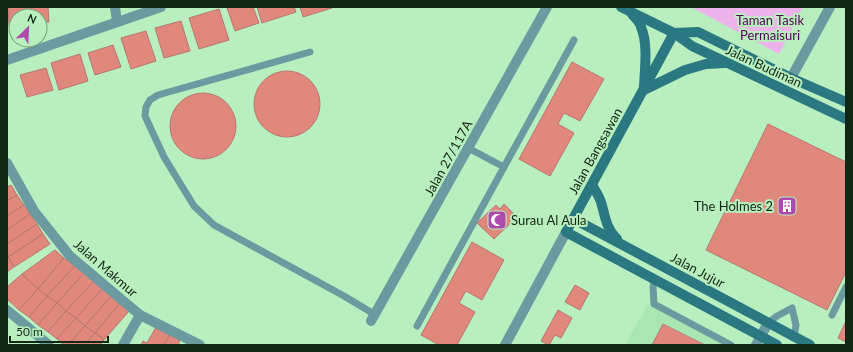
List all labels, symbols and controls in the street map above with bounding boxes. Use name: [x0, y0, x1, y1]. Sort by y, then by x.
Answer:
north arrow: [8, 8, 48, 48]
text: N: [26, 11, 39, 26]
park label: Taman Tasik Permaisuri: [736, 12, 804, 43]
street label: Jalan Budiman: [723, 41, 805, 91]
street label: Jalan Bangsawan: [565, 105, 625, 197]
street label: Jalan 27/117A: [421, 117, 475, 199]
building icon: The Holmes 2: [776, 195, 798, 217]
place label: The Holmes 2: [694, 198, 773, 214]
mosque icon: Surau Al Aula: [486, 209, 508, 231]
place label: Surau Al Aula: [511, 212, 587, 228]
street label: Jalan Makmur: [71, 236, 141, 300]
street label: Jalan Jujur: [668, 249, 728, 291]
scale bar: [10, 318, 108, 344]
text: 50 m: [16, 324, 43, 339]

